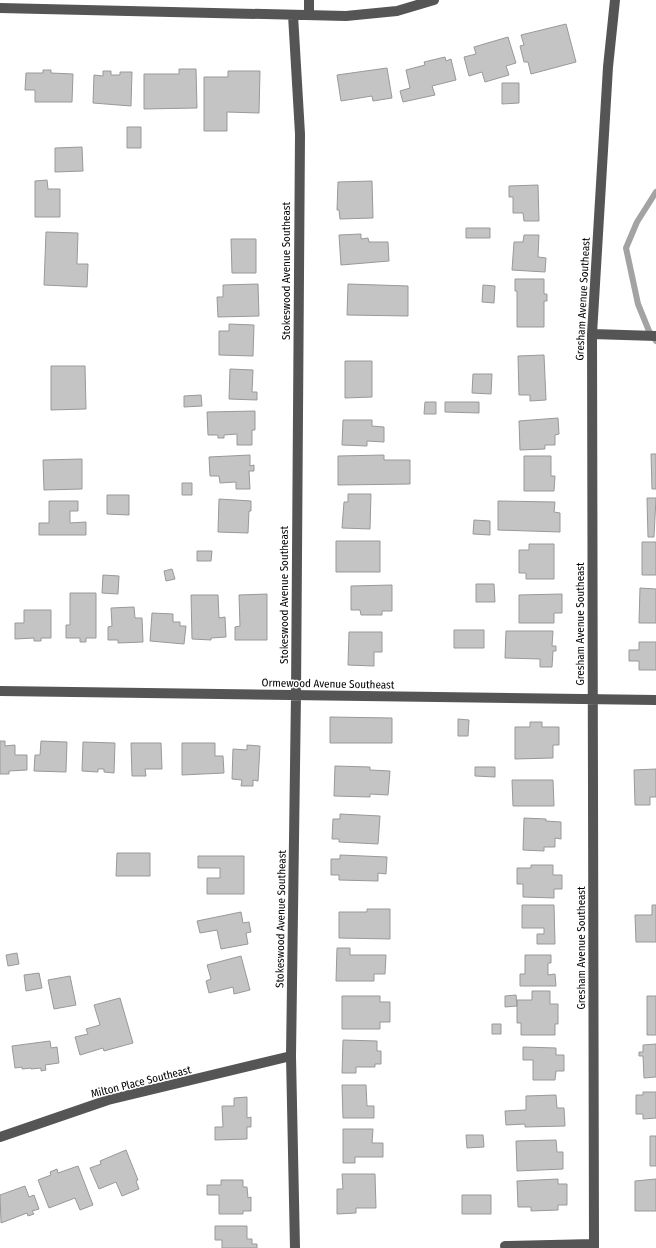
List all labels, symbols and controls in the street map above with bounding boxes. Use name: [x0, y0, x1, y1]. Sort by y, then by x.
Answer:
street label: Stokeswood Avenue Southeast: [280, 202, 293, 340]
street label: Gresham Avenue Southeast: [573, 237, 593, 361]
street label: Stokeswood Avenue Southeast: [278, 526, 291, 664]
street label: Gresham Avenue Southeast: [574, 562, 587, 686]
street label: Ormewood Avenue Southeast: [261, 676, 395, 692]
street label: Stokeswood Avenue Southeast: [273, 850, 289, 988]
street label: Gresham Avenue Southeast: [575, 886, 588, 1010]
street label: Milton Place Southeast: [90, 1063, 193, 1101]

